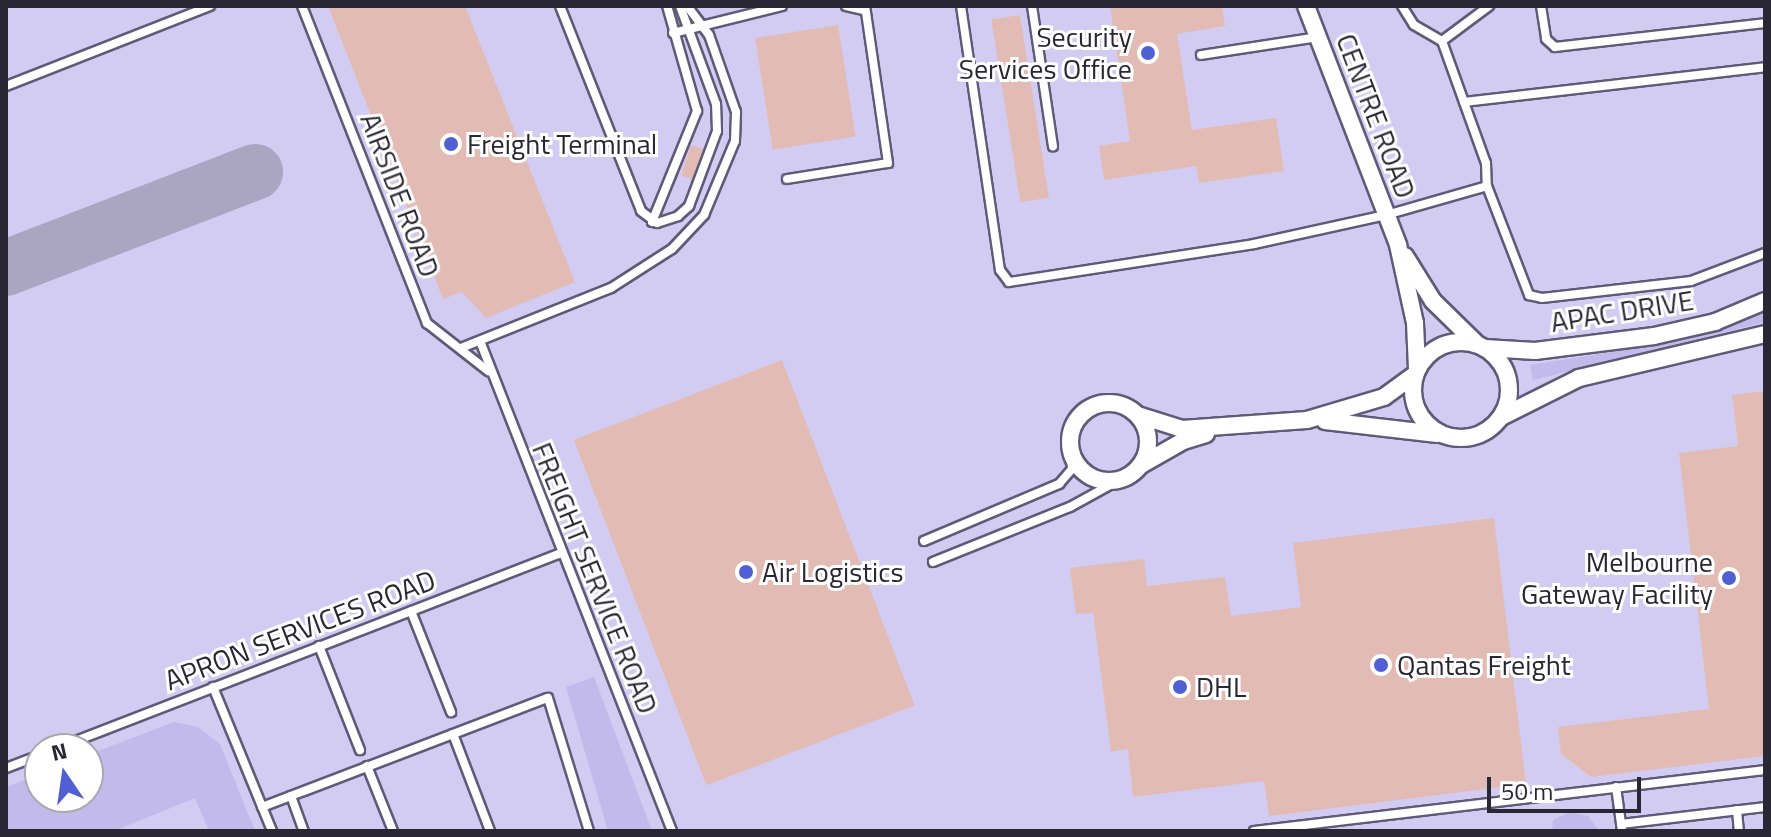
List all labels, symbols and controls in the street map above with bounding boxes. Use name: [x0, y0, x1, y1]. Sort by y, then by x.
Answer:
place label: Security Services Office: [959, 20, 1132, 86]
street label: CENTRE ROAD: [1329, 29, 1423, 203]
marker: Security Services Office: [1139, 44, 1157, 62]
street label: AIRSIDE ROAD: [353, 108, 447, 282]
place label: Freight Terminal: [467, 127, 657, 161]
marker: Freight Terminal: [442, 135, 460, 153]
street label: APAC DRIVE: [1548, 283, 1696, 339]
street label: FREIGHT SERVICE ROAD: [525, 438, 665, 718]
place label: Melbourne Gateway Facility: [1521, 545, 1713, 611]
place label: Air Logistics: [762, 555, 903, 589]
street label: APRON SERVICES ROAD: [160, 563, 440, 697]
marker: Air Logistics: [737, 563, 755, 581]
marker: Melbourne Gateway Facility: [1720, 569, 1738, 587]
place label: Qantas Freight: [1397, 648, 1570, 682]
marker: Qantas Freight: [1372, 656, 1390, 674]
place label: DHL: [1196, 670, 1246, 704]
marker: DHL: [1171, 678, 1189, 696]
north arrow: [24, 733, 104, 813]
text: N: [48, 733, 70, 770]
scale bar: [1491, 761, 1645, 811]
text: 50 m: [1501, 773, 1553, 809]

